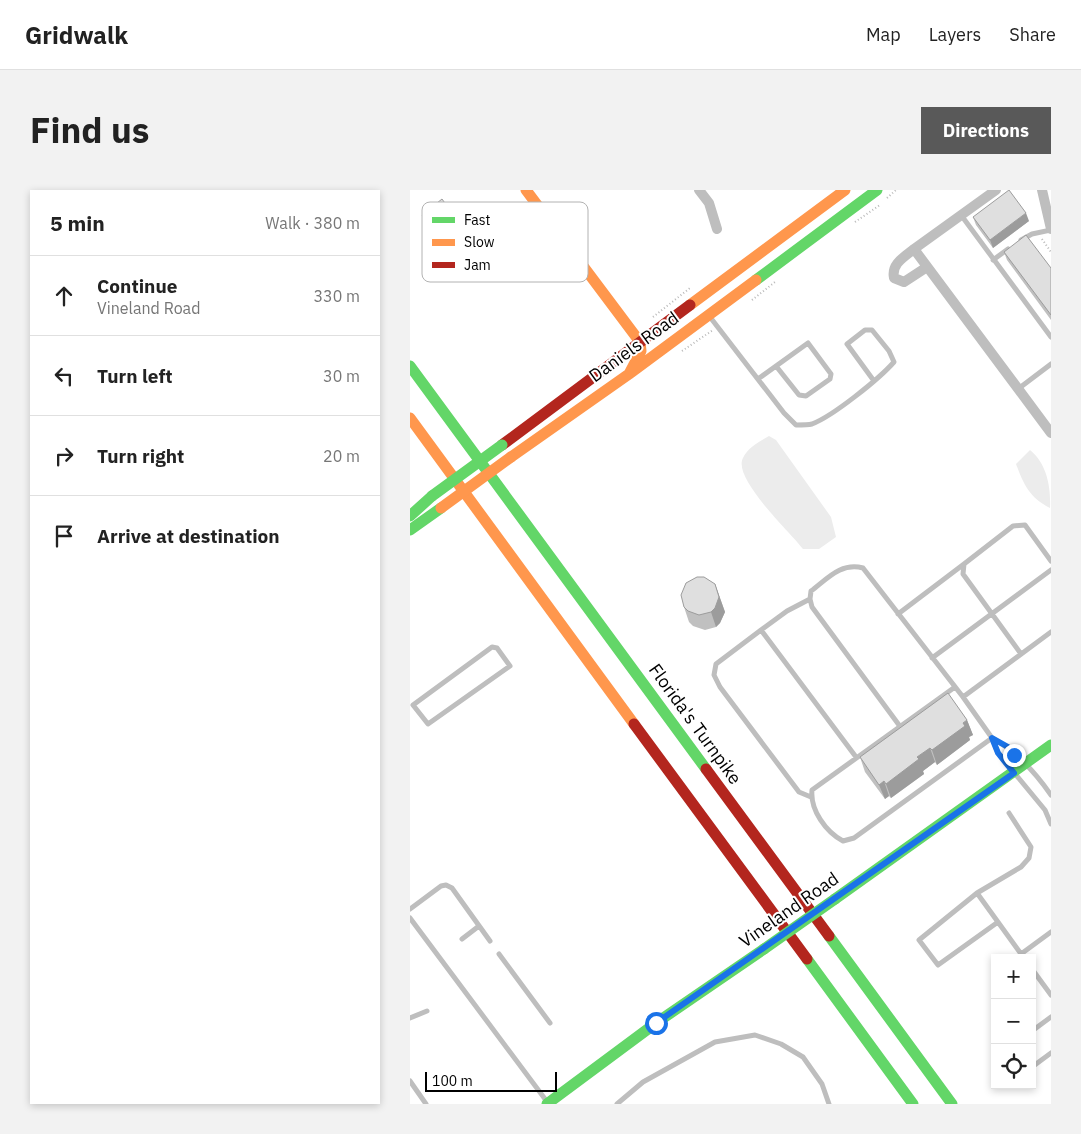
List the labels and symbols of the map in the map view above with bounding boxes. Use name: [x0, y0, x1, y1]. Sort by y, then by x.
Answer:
legend: [422, 202, 588, 282]
text: Fast: [464, 211, 490, 229]
text: Slow: [464, 233, 495, 251]
text: Jam: [464, 256, 491, 274]
street label: Daniels Road: [584, 306, 683, 387]
street label: Florida's Turnpike: [644, 659, 747, 789]
route end: [1003, 744, 1026, 767]
street label: Vineland Road: [734, 867, 843, 952]
route start: [645, 1012, 668, 1035]
scale bar: [425, 1069, 558, 1092]

